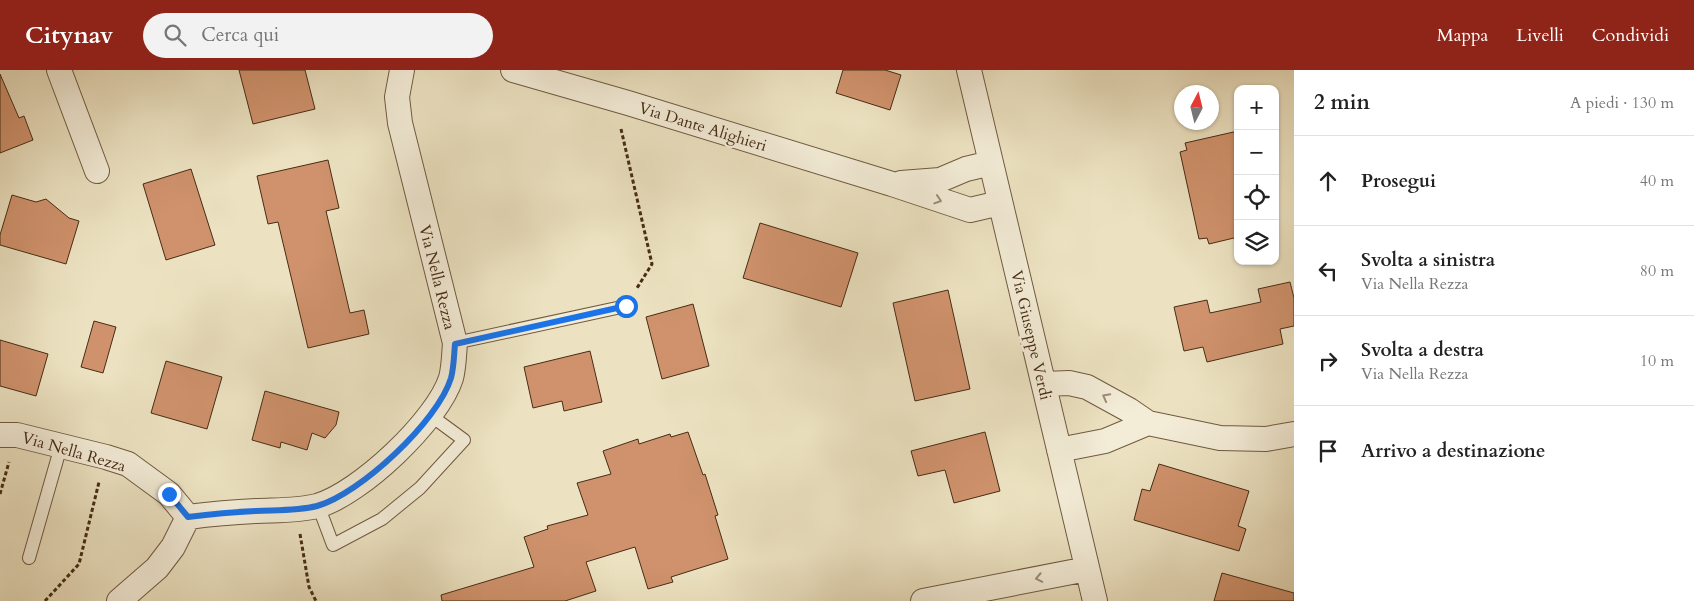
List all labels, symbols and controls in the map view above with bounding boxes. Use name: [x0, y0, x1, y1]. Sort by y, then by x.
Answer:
search box: [143, 13, 493, 58]
text: Citynav: [25, 19, 113, 52]
icon: search: [161, 21, 189, 49]
text: Cerca qui: [201, 22, 279, 48]
text: Mappa: [1437, 23, 1488, 48]
text: Livelli: [1516, 23, 1564, 48]
text: Condividi: [1592, 23, 1669, 48]
north arrow: [1174, 85, 1219, 130]
map controls: [1234, 85, 1279, 265]
button: +: [1234, 85, 1279, 130]
text: 2 min: [1314, 88, 1370, 117]
text: A piedi · 130 m: [1570, 92, 1674, 114]
street label: Via Dante Alighieri: [636, 97, 770, 157]
button: −: [1234, 130, 1279, 175]
icon: ahead: [1314, 167, 1342, 195]
text: Prosegui: [1361, 168, 1436, 194]
text: 40 m: [1640, 170, 1674, 192]
button: locate: [1234, 175, 1279, 220]
one-way arrow: [933, 194, 941, 204]
button: layers: [1234, 220, 1279, 265]
street label: Via Nella Rezza: [413, 223, 461, 332]
text: Svolta a sinistra: [1361, 247, 1495, 273]
icon: left: [1314, 257, 1342, 285]
text: 80 m: [1640, 260, 1674, 282]
street label: Via Giuseppe Verdi: [1005, 268, 1057, 403]
text: Via Nella Rezza: [1361, 273, 1468, 295]
route start: [615, 295, 638, 318]
text: Svolta a destra: [1361, 337, 1484, 363]
icon: right: [1314, 347, 1342, 375]
text: 10 m: [1640, 350, 1674, 372]
text: Via Nella Rezza: [1361, 363, 1468, 385]
one-way arrow: [1103, 393, 1112, 403]
street label: Via Nella Rezza: [19, 427, 128, 477]
icon: arrive: [1314, 437, 1342, 465]
text: Arrivo a destinazione: [1361, 438, 1545, 464]
route end: [158, 483, 181, 506]
one-way arrow: [1035, 573, 1043, 583]

